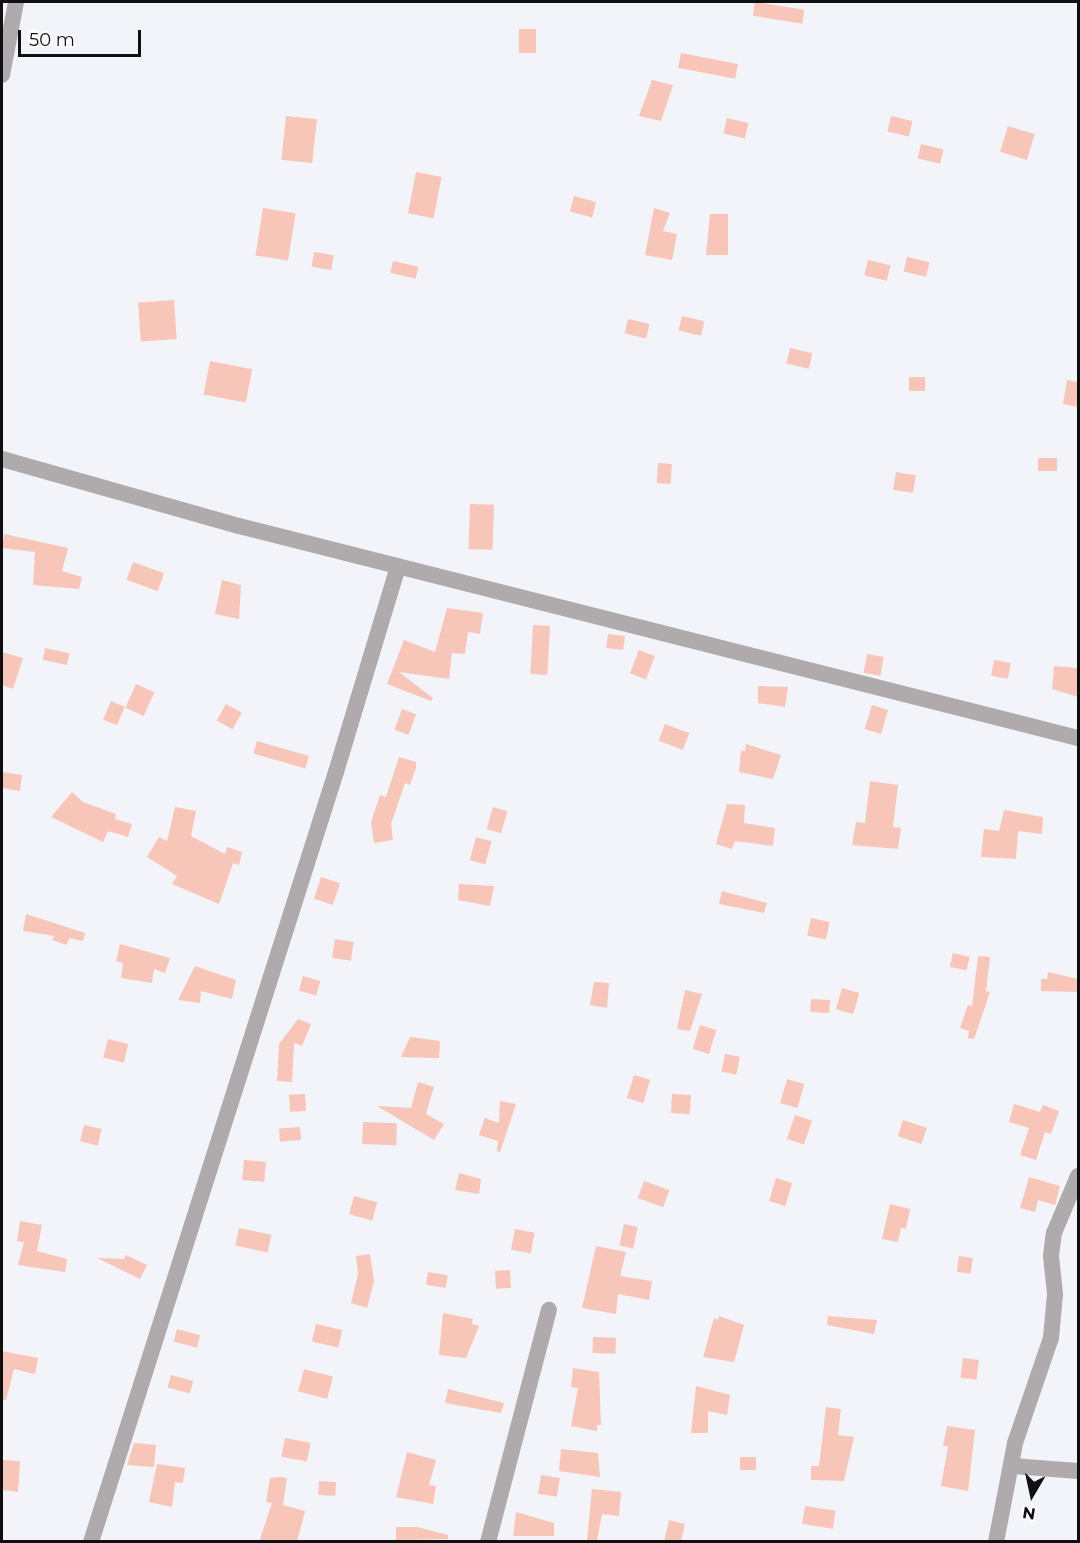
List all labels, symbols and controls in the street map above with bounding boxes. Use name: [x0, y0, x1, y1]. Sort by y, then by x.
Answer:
scale bar: [21, 18, 144, 56]
text: 50 m: [29, 29, 75, 51]
north arrow: [1002, 1465, 1062, 1525]
text: N: [1021, 1503, 1037, 1524]

